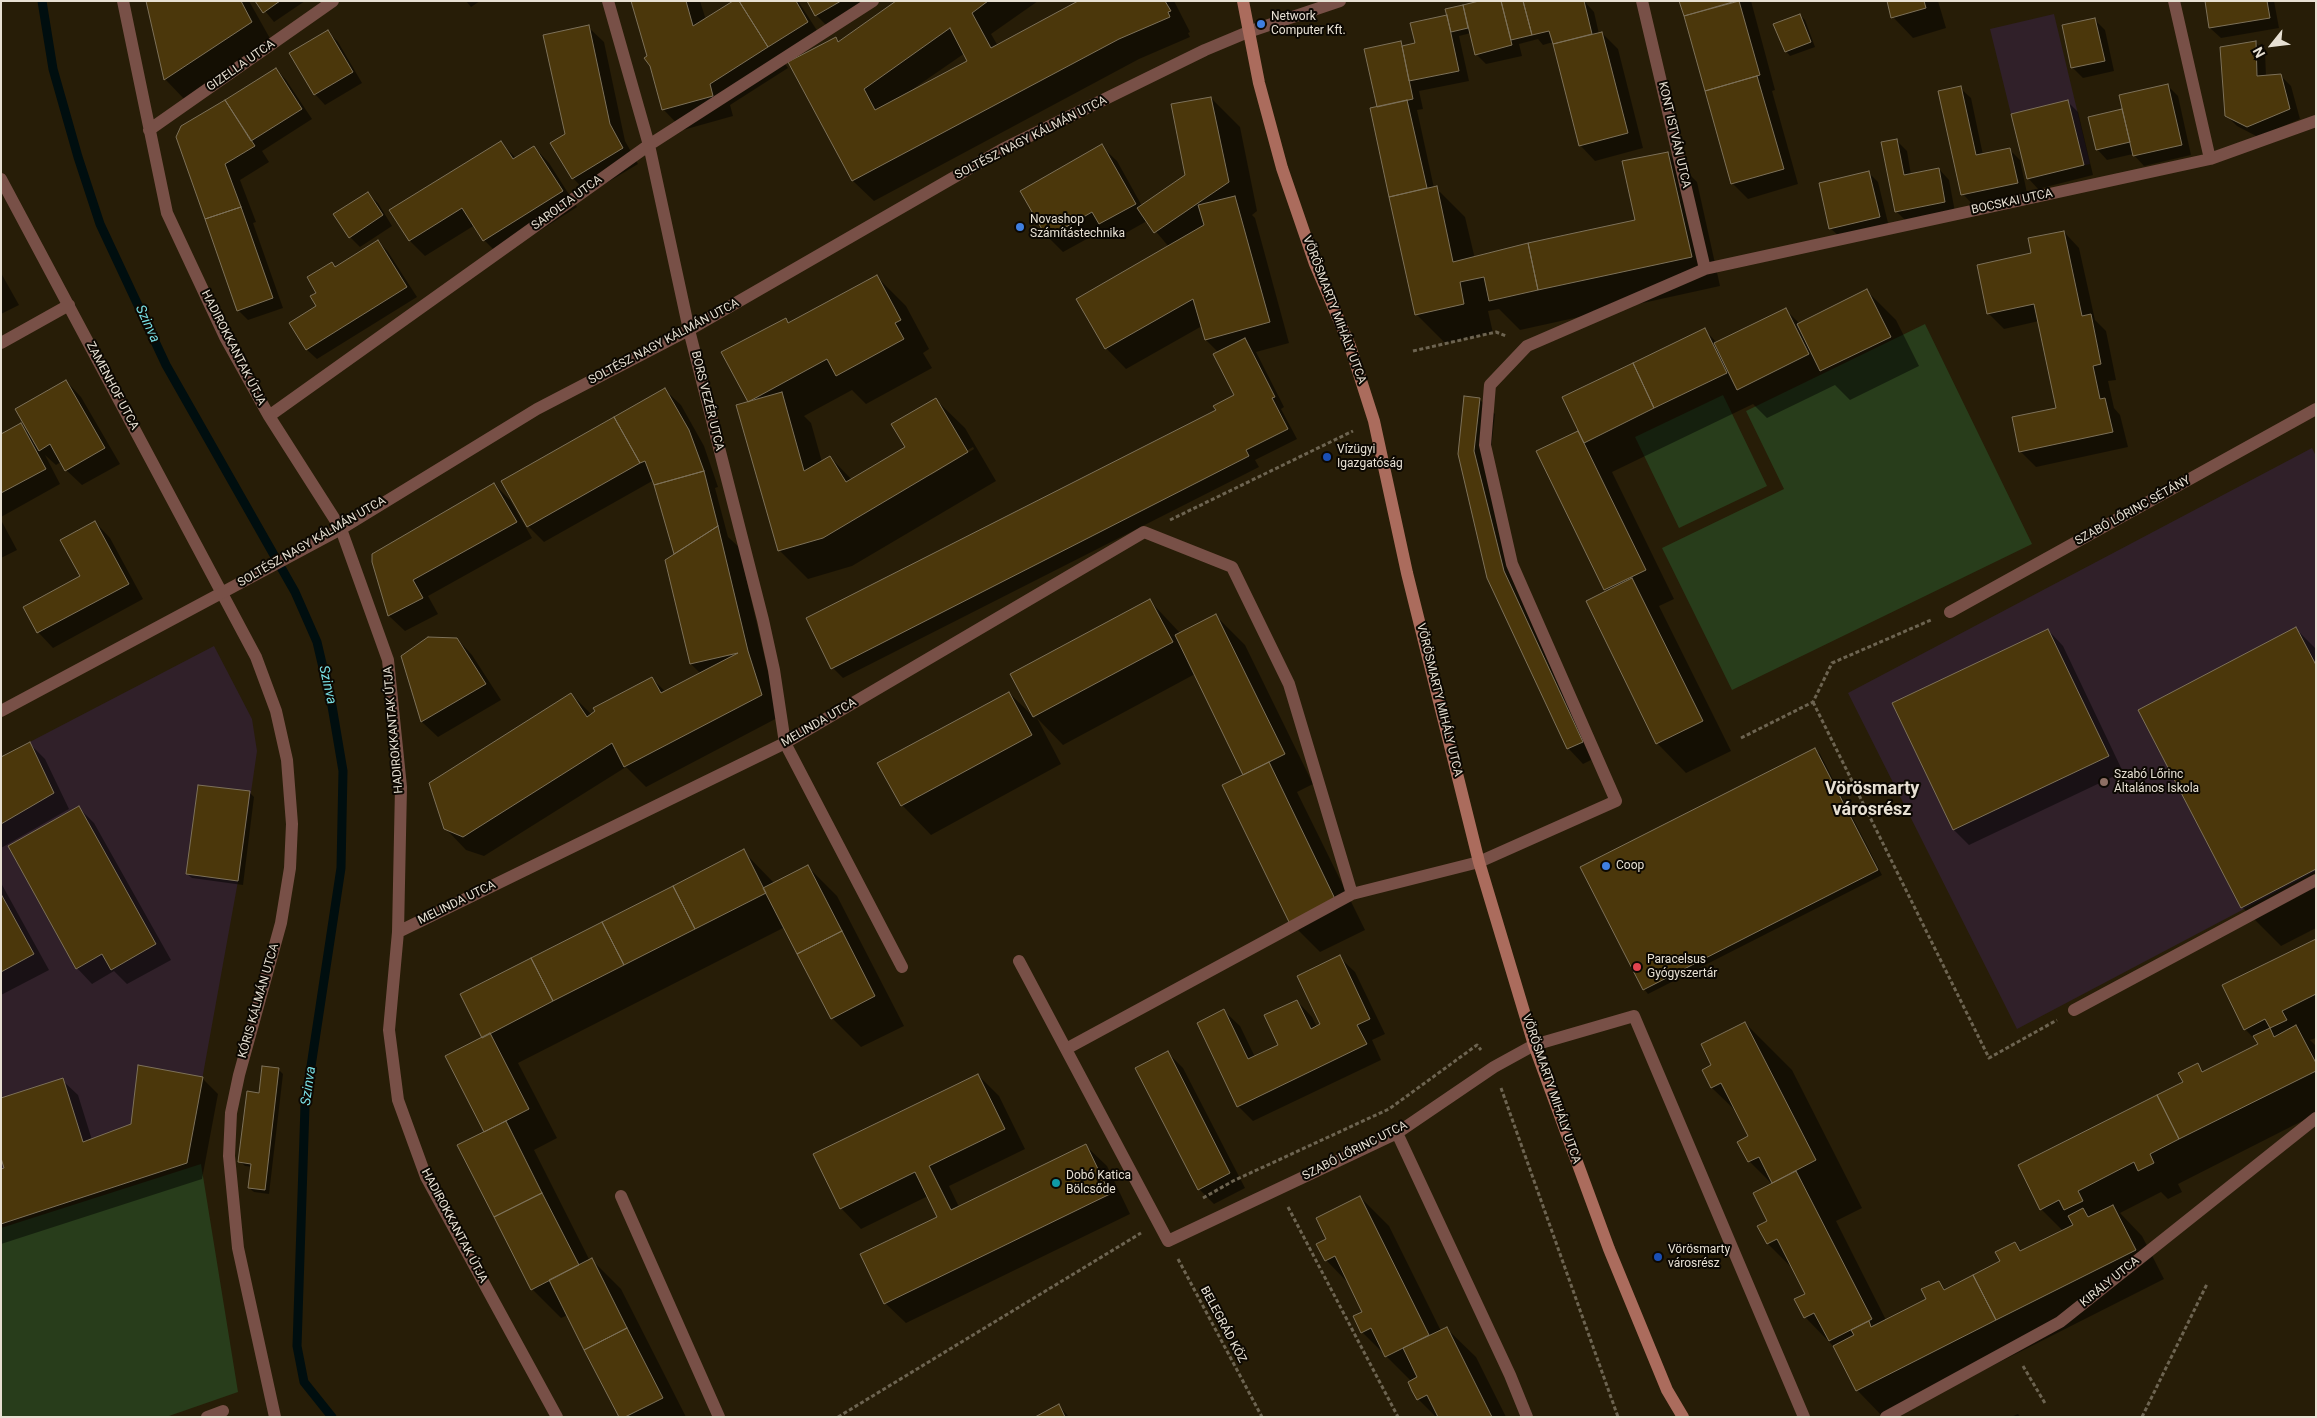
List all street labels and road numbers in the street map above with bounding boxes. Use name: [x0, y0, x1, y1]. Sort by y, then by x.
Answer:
street label: GIZELLA UTCA: [204, 37, 278, 95]
street label: KONT ISTVÁN UTCA: [1655, 80, 1693, 190]
street label: SOLTÉSZ NAGY KÁLMÁN UTCA: [953, 93, 1109, 183]
street label: SAROLTA UTCA: [529, 173, 605, 233]
street label: BOCSKAI UTCA: [1970, 186, 2054, 218]
street label: VÖRÖSMARTY MIHÁLY UTCA: [1299, 234, 1369, 386]
street label: HADIROKKANTAK ÚTJA: [198, 288, 268, 408]
street label: SOLTÉSZ NAGY KÁLMÁN UTCA: [586, 296, 742, 388]
street label: ZAMENHOF UTCA: [83, 339, 141, 433]
street label: BORS VEZÉR UTCA: [688, 350, 726, 452]
street label: SZABÓ LŐRINC SÉTÁNY: [2073, 473, 2193, 549]
street label: SOLTÉSZ NAGY KÁLMÁN UTCA: [235, 494, 389, 590]
street label: VÖRÖSMARTY MIHÁLY UTCA: [1413, 622, 1465, 778]
street label: HADIROKKANTAK ÚTJA: [381, 666, 407, 794]
street label: MELINDA UTCA: [779, 696, 859, 750]
street label: MELINDA UTCA: [416, 878, 498, 928]
street label: KÓRIS KÁLMÁN UTCA: [236, 942, 282, 1060]
street label: VÖRÖSMARTY MIHÁLY UTCA: [1519, 1012, 1583, 1166]
street label: SZABÓ LŐRINC UTCA: [1300, 1118, 1410, 1184]
street label: HADIROKKANTAK ÚTJA: [418, 1166, 490, 1286]
street label: KIRÁLY UTCA: [2078, 1254, 2142, 1310]
street label: BELEGRÁD KÖZ: [1197, 1284, 1249, 1366]

